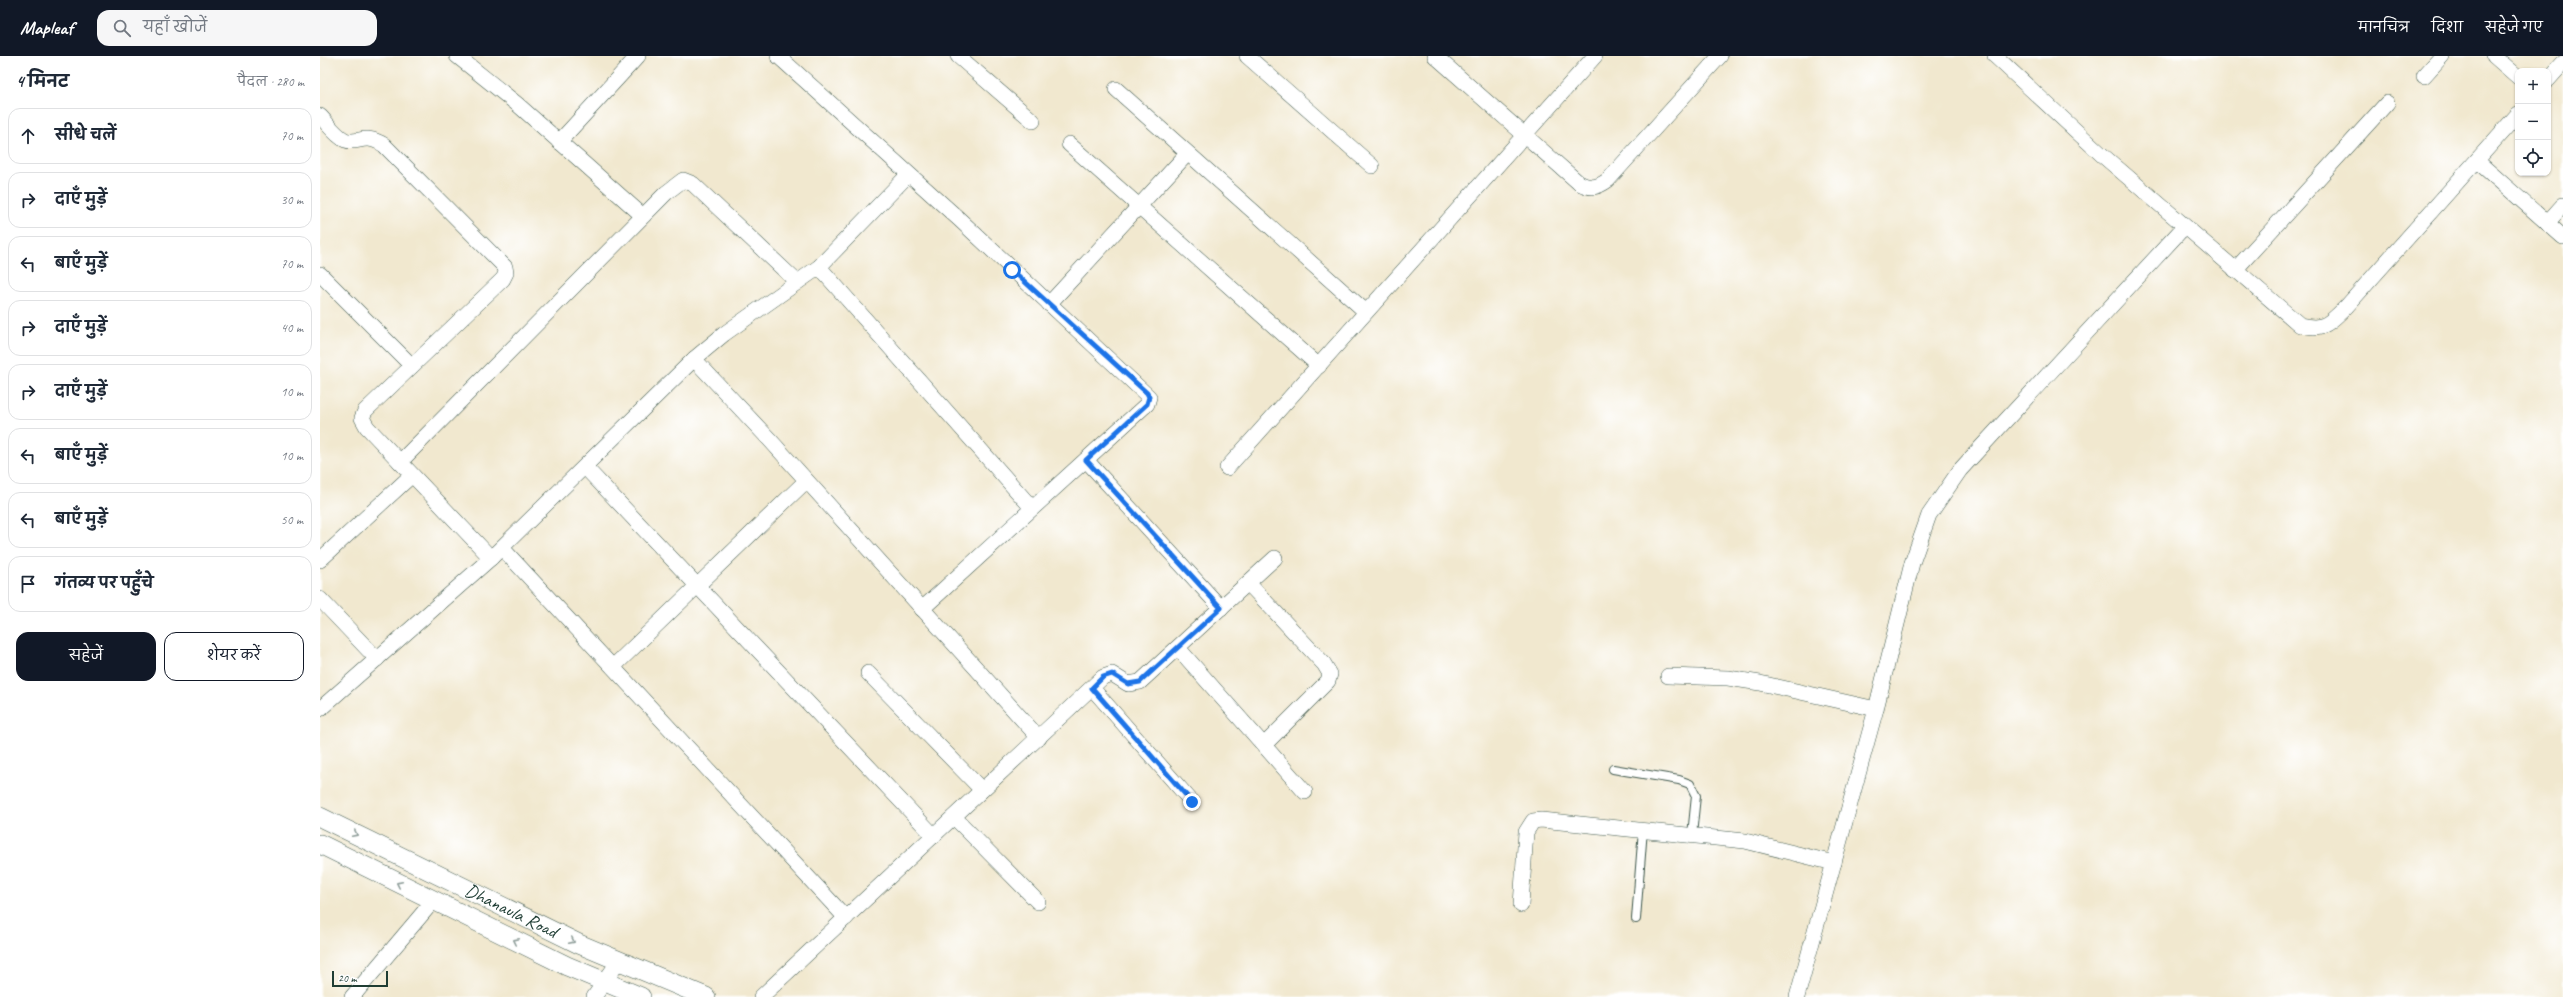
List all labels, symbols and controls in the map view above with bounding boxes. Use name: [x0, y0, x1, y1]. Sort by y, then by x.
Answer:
search box: [97, 10, 377, 46]
text: Mapleaf: [20, 16, 73, 40]
icon: search: [111, 17, 133, 39]
text: यहाँ खोजें: [143, 18, 207, 37]
text: मानचित्र: [2358, 19, 2409, 36]
text: दिशा: [2431, 19, 2463, 36]
text: सहेजे गए: [2485, 19, 2543, 36]
map controls: [2515, 68, 2551, 176]
button: +: [2515, 68, 2551, 104]
text: 4 मिनट: [16, 71, 69, 92]
text: पैदल · 280 m: [237, 74, 304, 90]
button: −: [2515, 104, 2551, 140]
icon: ahead: [17, 125, 39, 147]
text: सीधे चलें: [55, 126, 116, 145]
text: 70 m: [281, 128, 303, 144]
button: locate: [2515, 140, 2551, 176]
icon: right: [17, 189, 39, 211]
text: दाएँ मुड़ें: [55, 190, 107, 209]
text: 30 m: [281, 192, 303, 208]
icon: left: [17, 253, 39, 275]
text: बाएँ मुड़ें: [55, 254, 107, 273]
text: 70 m: [281, 256, 303, 272]
route start: [1003, 261, 1021, 279]
icon: right: [17, 317, 39, 339]
text: दाएँ मुड़ें: [55, 318, 107, 337]
text: 40 m: [281, 320, 303, 336]
icon: right: [17, 381, 39, 403]
text: दाएँ मुड़ें: [55, 382, 107, 401]
text: 10 m: [281, 384, 303, 400]
icon: left: [17, 445, 39, 467]
text: बाएँ मुड़ें: [55, 446, 107, 465]
text: 10 m: [281, 448, 303, 464]
icon: left: [17, 509, 39, 531]
text: बाएँ मुड़ें: [55, 510, 107, 529]
text: 50 m: [281, 512, 303, 528]
icon: arrive: [17, 573, 39, 595]
text: गंतव्य पर पहुँचे: [55, 574, 153, 593]
button: सहेजें: [16, 632, 156, 681]
button: शेयर करें: [164, 632, 304, 681]
route end: [1183, 793, 1201, 811]
one-way arrow: [351, 829, 358, 837]
street label: Dhanaula Road: [461, 878, 564, 945]
one-way arrow: [396, 881, 404, 888]
one-way arrow: [568, 936, 576, 944]
one-way arrow: [513, 938, 520, 946]
scale bar: [332, 969, 388, 988]
text: 20 m: [338, 971, 357, 985]

